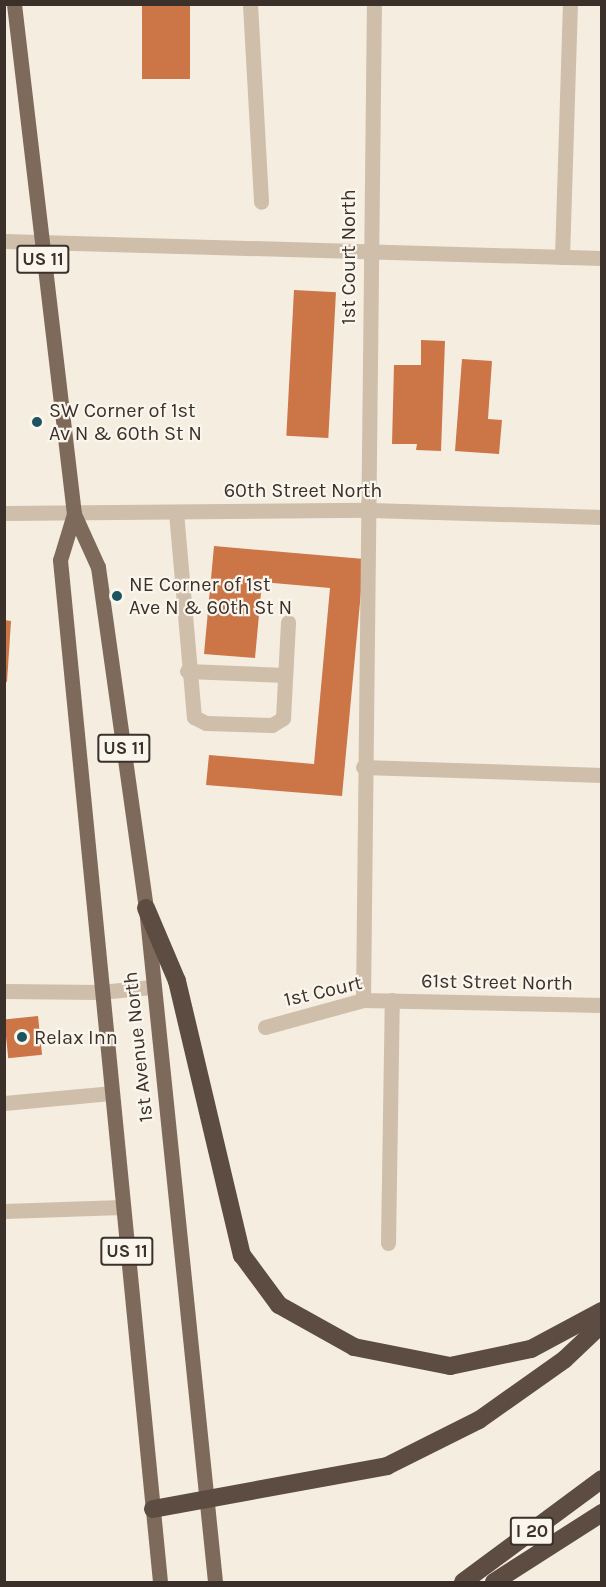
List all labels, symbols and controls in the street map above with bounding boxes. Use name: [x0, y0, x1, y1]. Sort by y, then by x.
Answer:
street label: 1st Court North: [336, 189, 360, 325]
road number: US 11: [16, 244, 70, 274]
place label: SW Corner of 1st Av N & 60th St N: [49, 398, 202, 445]
marker: SW Corner of 1st Av N & 60th St N: [30, 415, 44, 429]
street label: 60th Street North: [224, 478, 382, 502]
place label: NE Corner of 1st Ave N & 60th St N: [129, 572, 292, 619]
marker: NE Corner of 1st Ave N & 60th St N: [110, 589, 124, 603]
road number: US 11: [97, 733, 151, 763]
street label: 61st Street North: [421, 969, 573, 995]
street label: 1st Avenue North: [118, 970, 158, 1124]
street label: 1st Court: [282, 970, 364, 1012]
place label: Relax Inn: [34, 1025, 118, 1049]
marker: Relax Inn: [15, 1030, 29, 1044]
road number: US 11: [100, 1236, 154, 1266]
road number: I 20: [510, 1516, 554, 1546]

